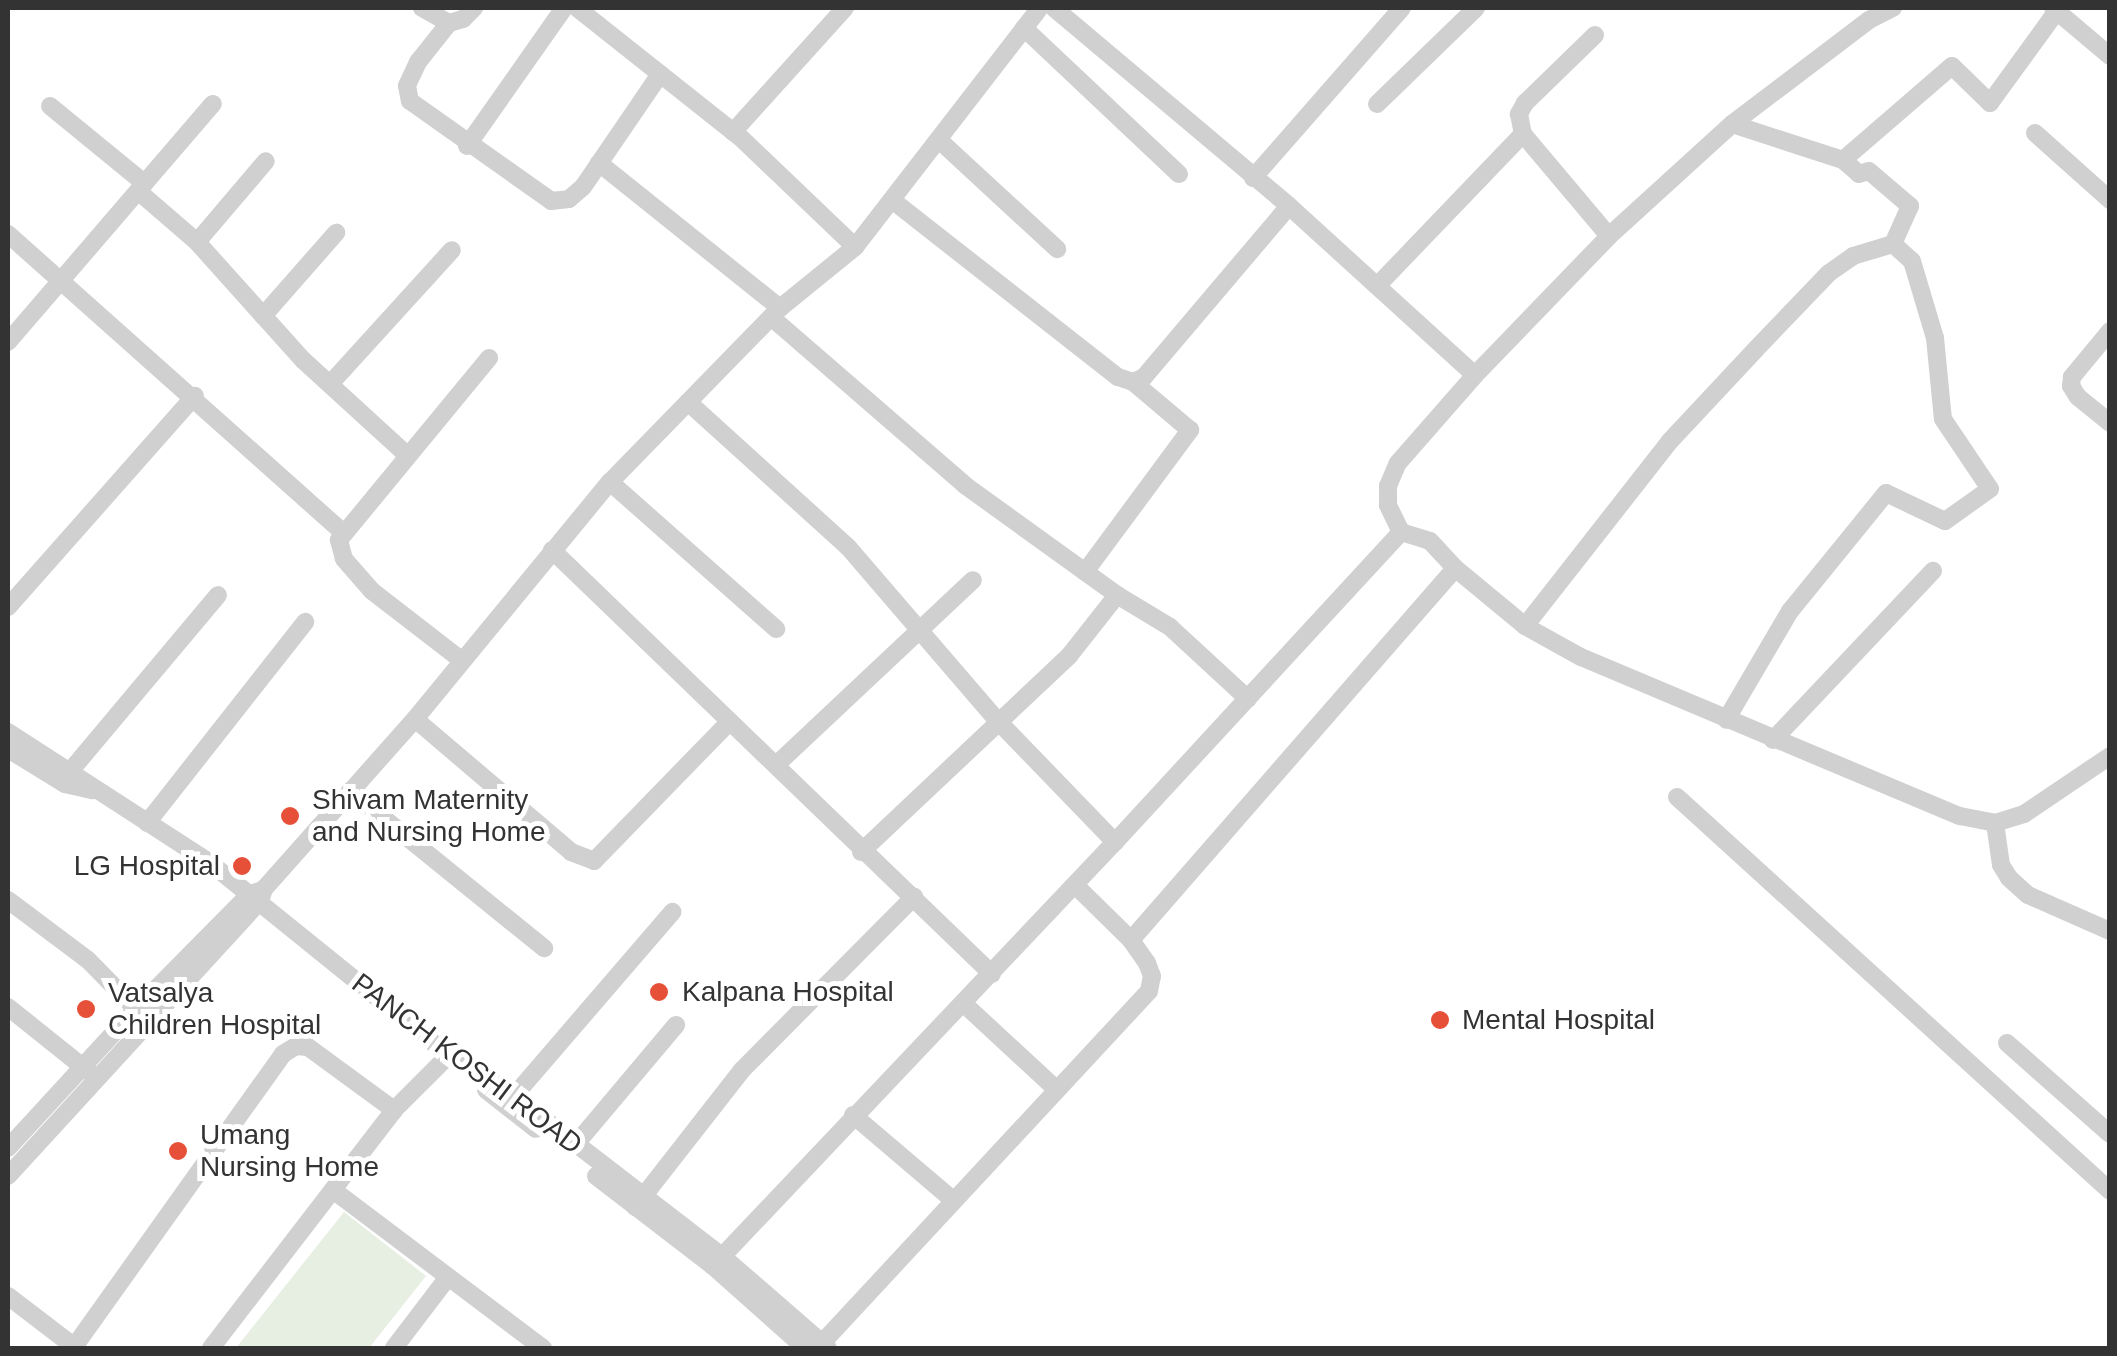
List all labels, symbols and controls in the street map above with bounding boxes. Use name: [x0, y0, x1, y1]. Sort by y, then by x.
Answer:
place label: Shivam Maternity and Nursing Home: [312, 783, 545, 849]
marker: Shivam Maternity and Nursing Home: [277, 803, 303, 829]
place label: LG Hospital: [74, 849, 220, 883]
marker: LG Hospital: [229, 853, 255, 879]
street label: PANCH KOSHI ROAD: [345, 966, 589, 1162]
place label: Kalpana Hospital: [682, 975, 894, 1009]
place label: Vatsalya Children Hospital: [108, 976, 321, 1042]
marker: Kalpana Hospital: [646, 979, 672, 1005]
marker: Vatsalya Children Hospital: [73, 996, 99, 1022]
place label: Mental Hospital: [1462, 1003, 1655, 1037]
marker: Mental Hospital: [1427, 1007, 1453, 1033]
place label: Umang Nursing Home: [200, 1118, 379, 1184]
marker: Umang Nursing Home: [165, 1138, 191, 1164]

